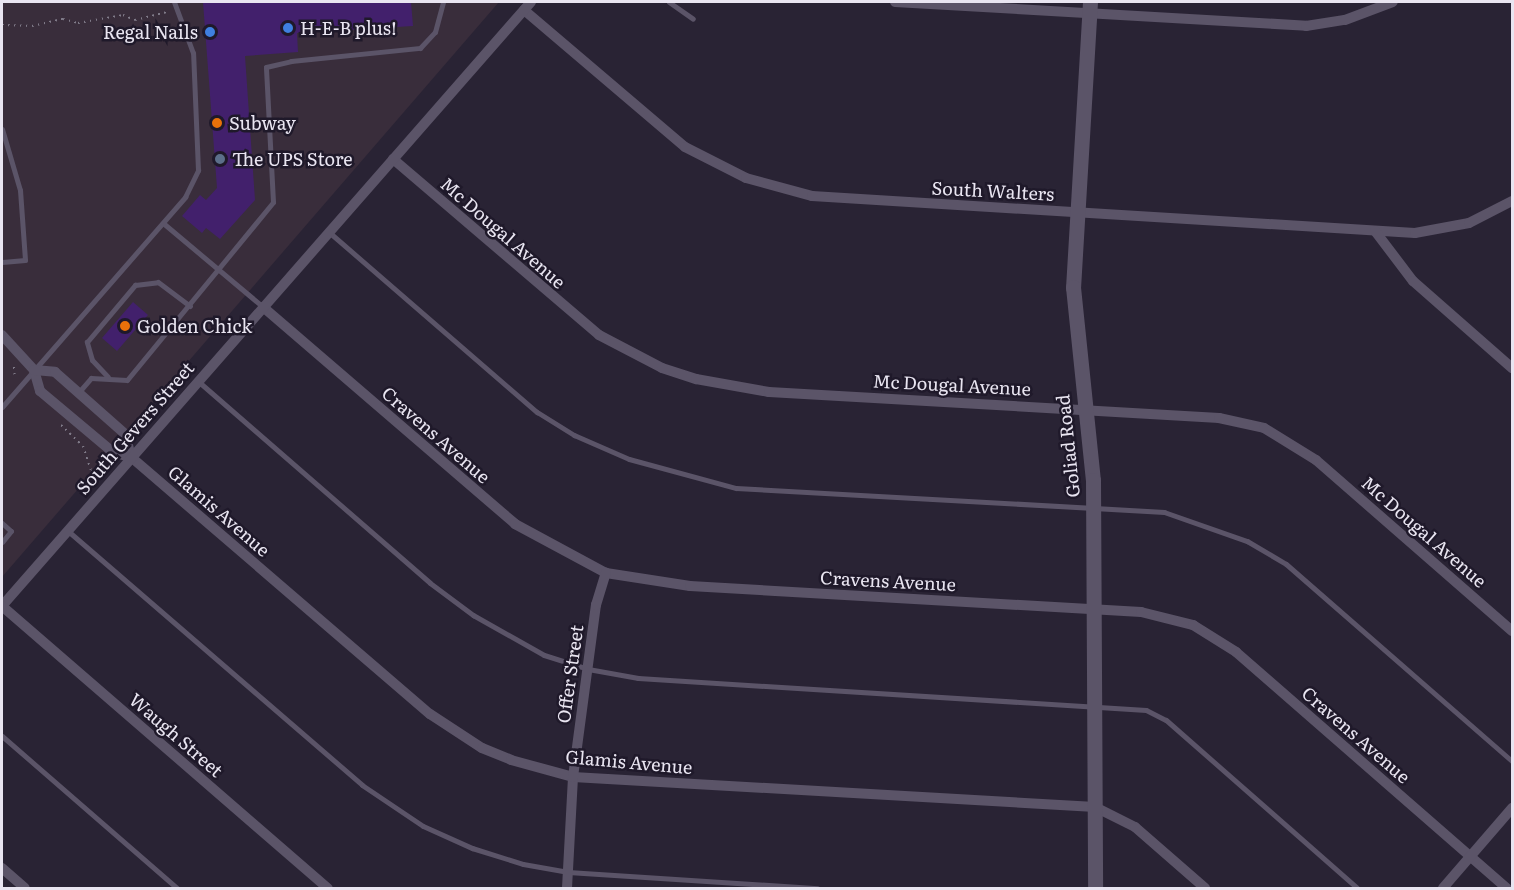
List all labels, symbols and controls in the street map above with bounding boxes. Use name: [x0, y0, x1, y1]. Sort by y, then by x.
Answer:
place label: H-E-B plus!: [300, 17, 397, 39]
place label: Regal Nails: [103, 21, 198, 43]
marker: H-E-B plus!: [281, 21, 295, 35]
marker: Regal Nails: [203, 25, 217, 39]
place label: Subway: [229, 112, 296, 134]
marker: Subway: [210, 116, 224, 130]
place label: The UPS Store: [232, 148, 353, 170]
marker: The UPS Store: [213, 152, 227, 166]
street label: Mc Dougal Avenue: [436, 173, 570, 293]
street label: South Walters: [931, 177, 1055, 205]
place label: Golden Chick: [137, 315, 252, 337]
marker: Golden Chick: [118, 319, 132, 333]
street label: South Gevers Street: [72, 357, 198, 499]
street label: Mc Dougal Avenue: [872, 370, 1032, 400]
street label: Cravens Avenue: [378, 382, 494, 488]
street label: Goliad Road: [1052, 393, 1084, 499]
street label: Glamis Avenue: [164, 461, 274, 561]
street label: Mc Dougal Avenue: [1357, 472, 1491, 592]
street label: Cravens Avenue: [819, 567, 957, 595]
street label: Offer Street: [552, 623, 588, 725]
street label: Cravens Avenue: [1298, 682, 1414, 788]
street label: Waugh Street: [125, 688, 227, 782]
street label: Glamis Avenue: [565, 746, 693, 778]

